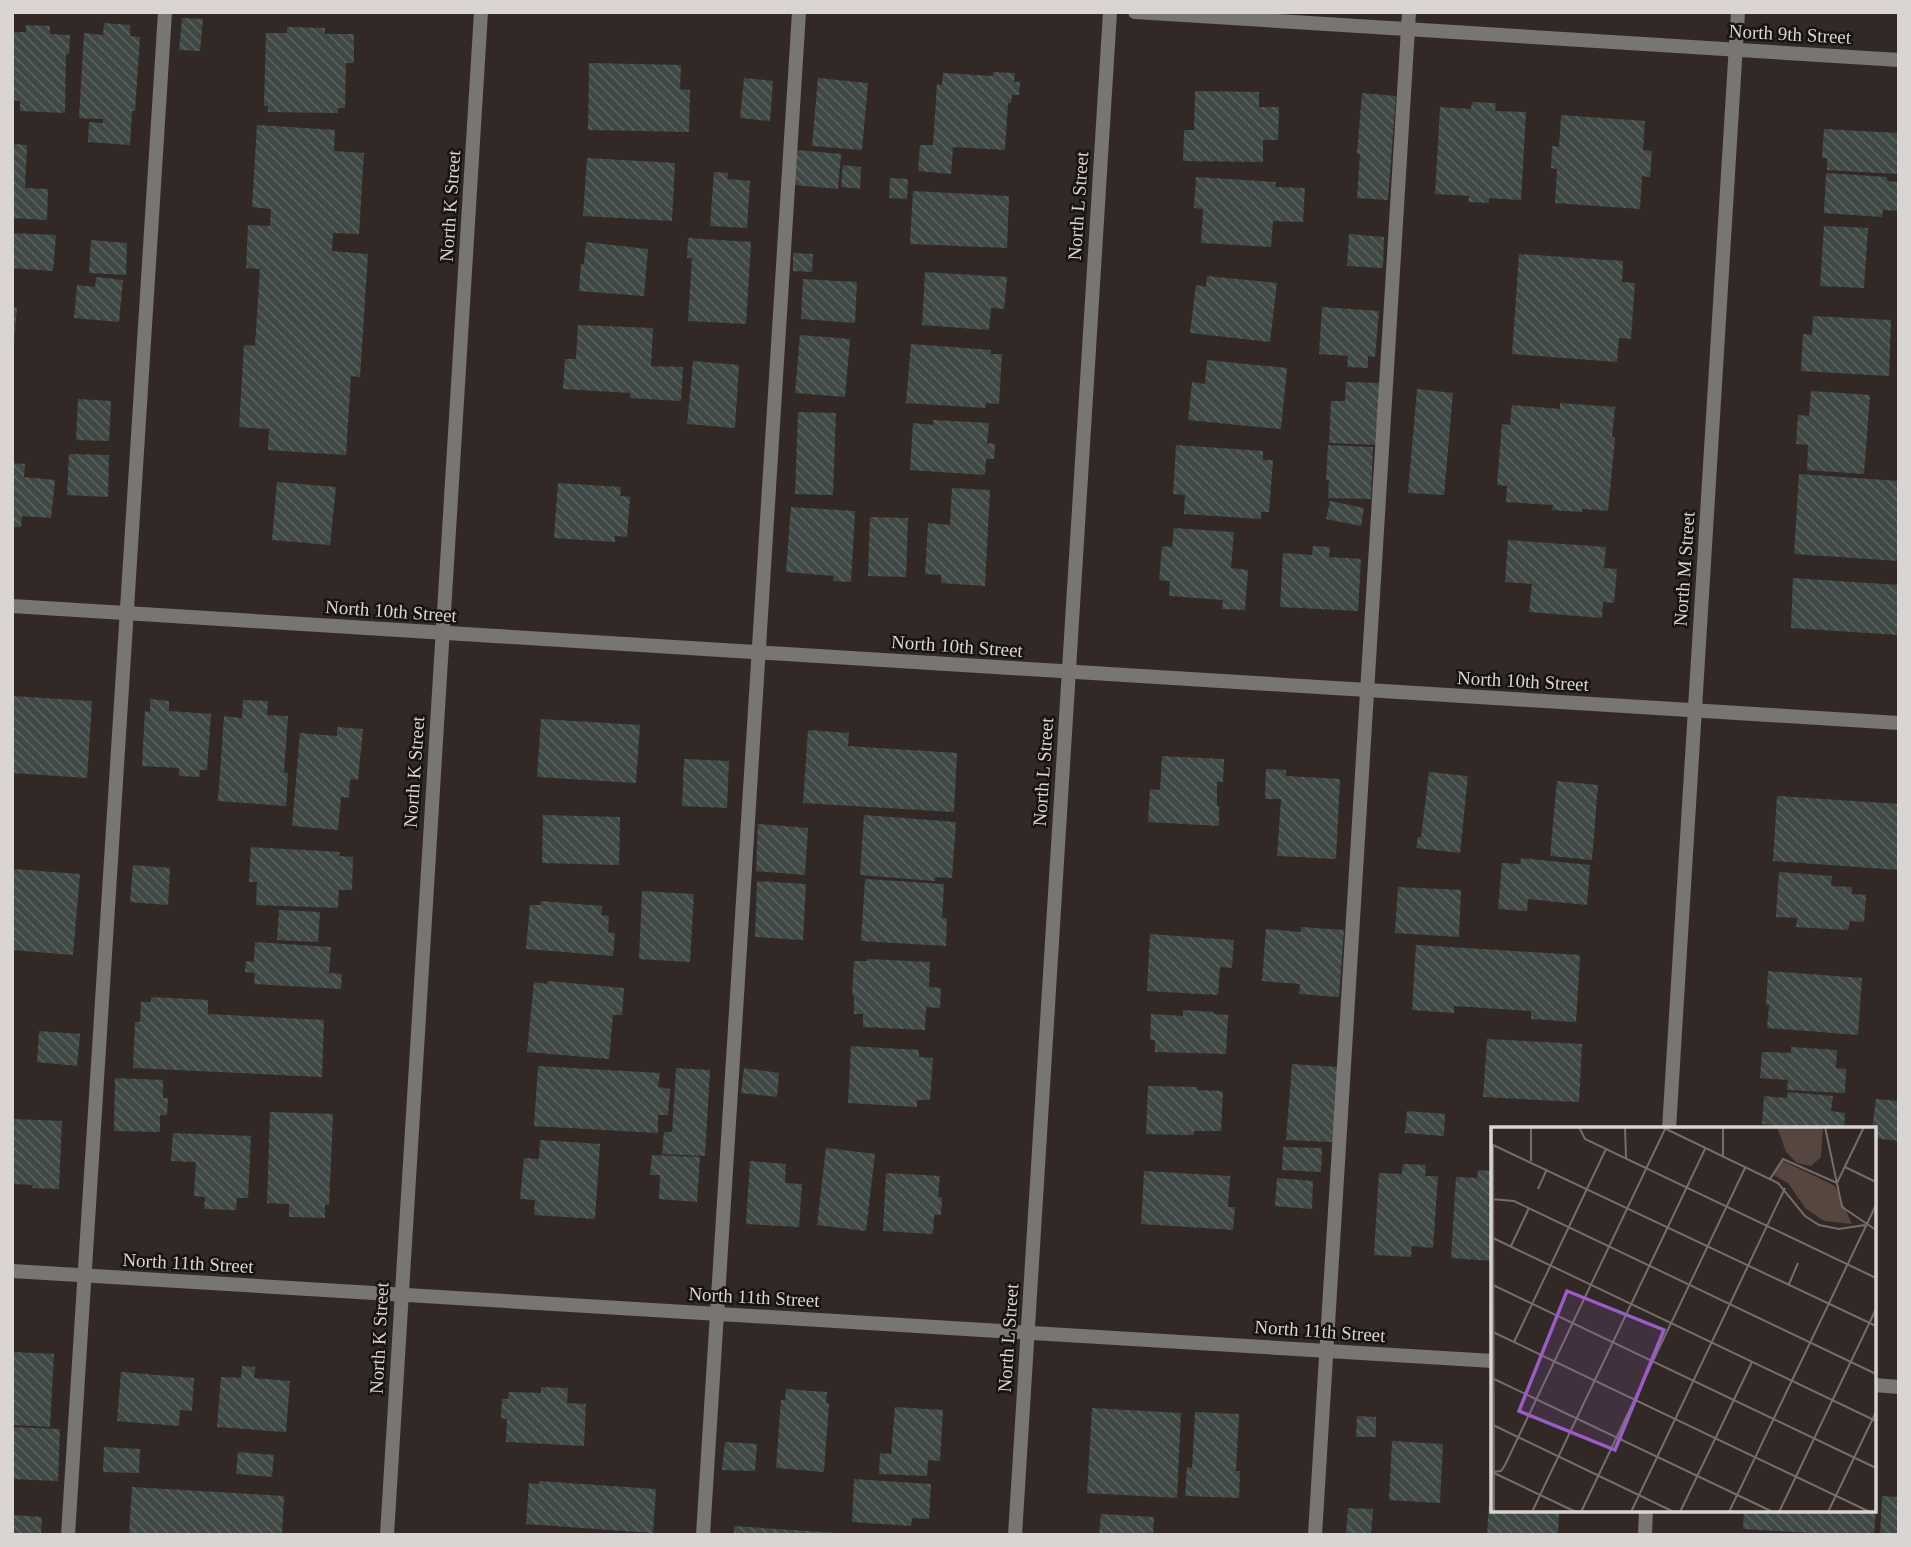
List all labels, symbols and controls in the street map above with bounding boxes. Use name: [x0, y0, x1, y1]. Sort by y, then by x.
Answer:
street label: North 9th Street: [1728, 20, 1852, 48]
street label: North K Street: [436, 149, 464, 263]
street label: North L Street: [1064, 150, 1092, 261]
street label: North M Street: [1670, 510, 1699, 627]
street label: North 10th Street: [324, 596, 458, 626]
street label: North 10th Street: [890, 631, 1024, 661]
street label: North 10th Street: [1457, 667, 1590, 695]
street label: North K Street: [400, 715, 428, 829]
street label: North L Street: [1029, 716, 1057, 827]
inset map: [1491, 1127, 1876, 1512]
street label: North 11th Street: [122, 1249, 255, 1277]
street label: North K Street: [366, 1281, 392, 1394]
street label: North L Street: [994, 1282, 1022, 1393]
street label: North 11th Street: [688, 1283, 821, 1311]
street label: North 11th Street: [1254, 1316, 1387, 1346]

